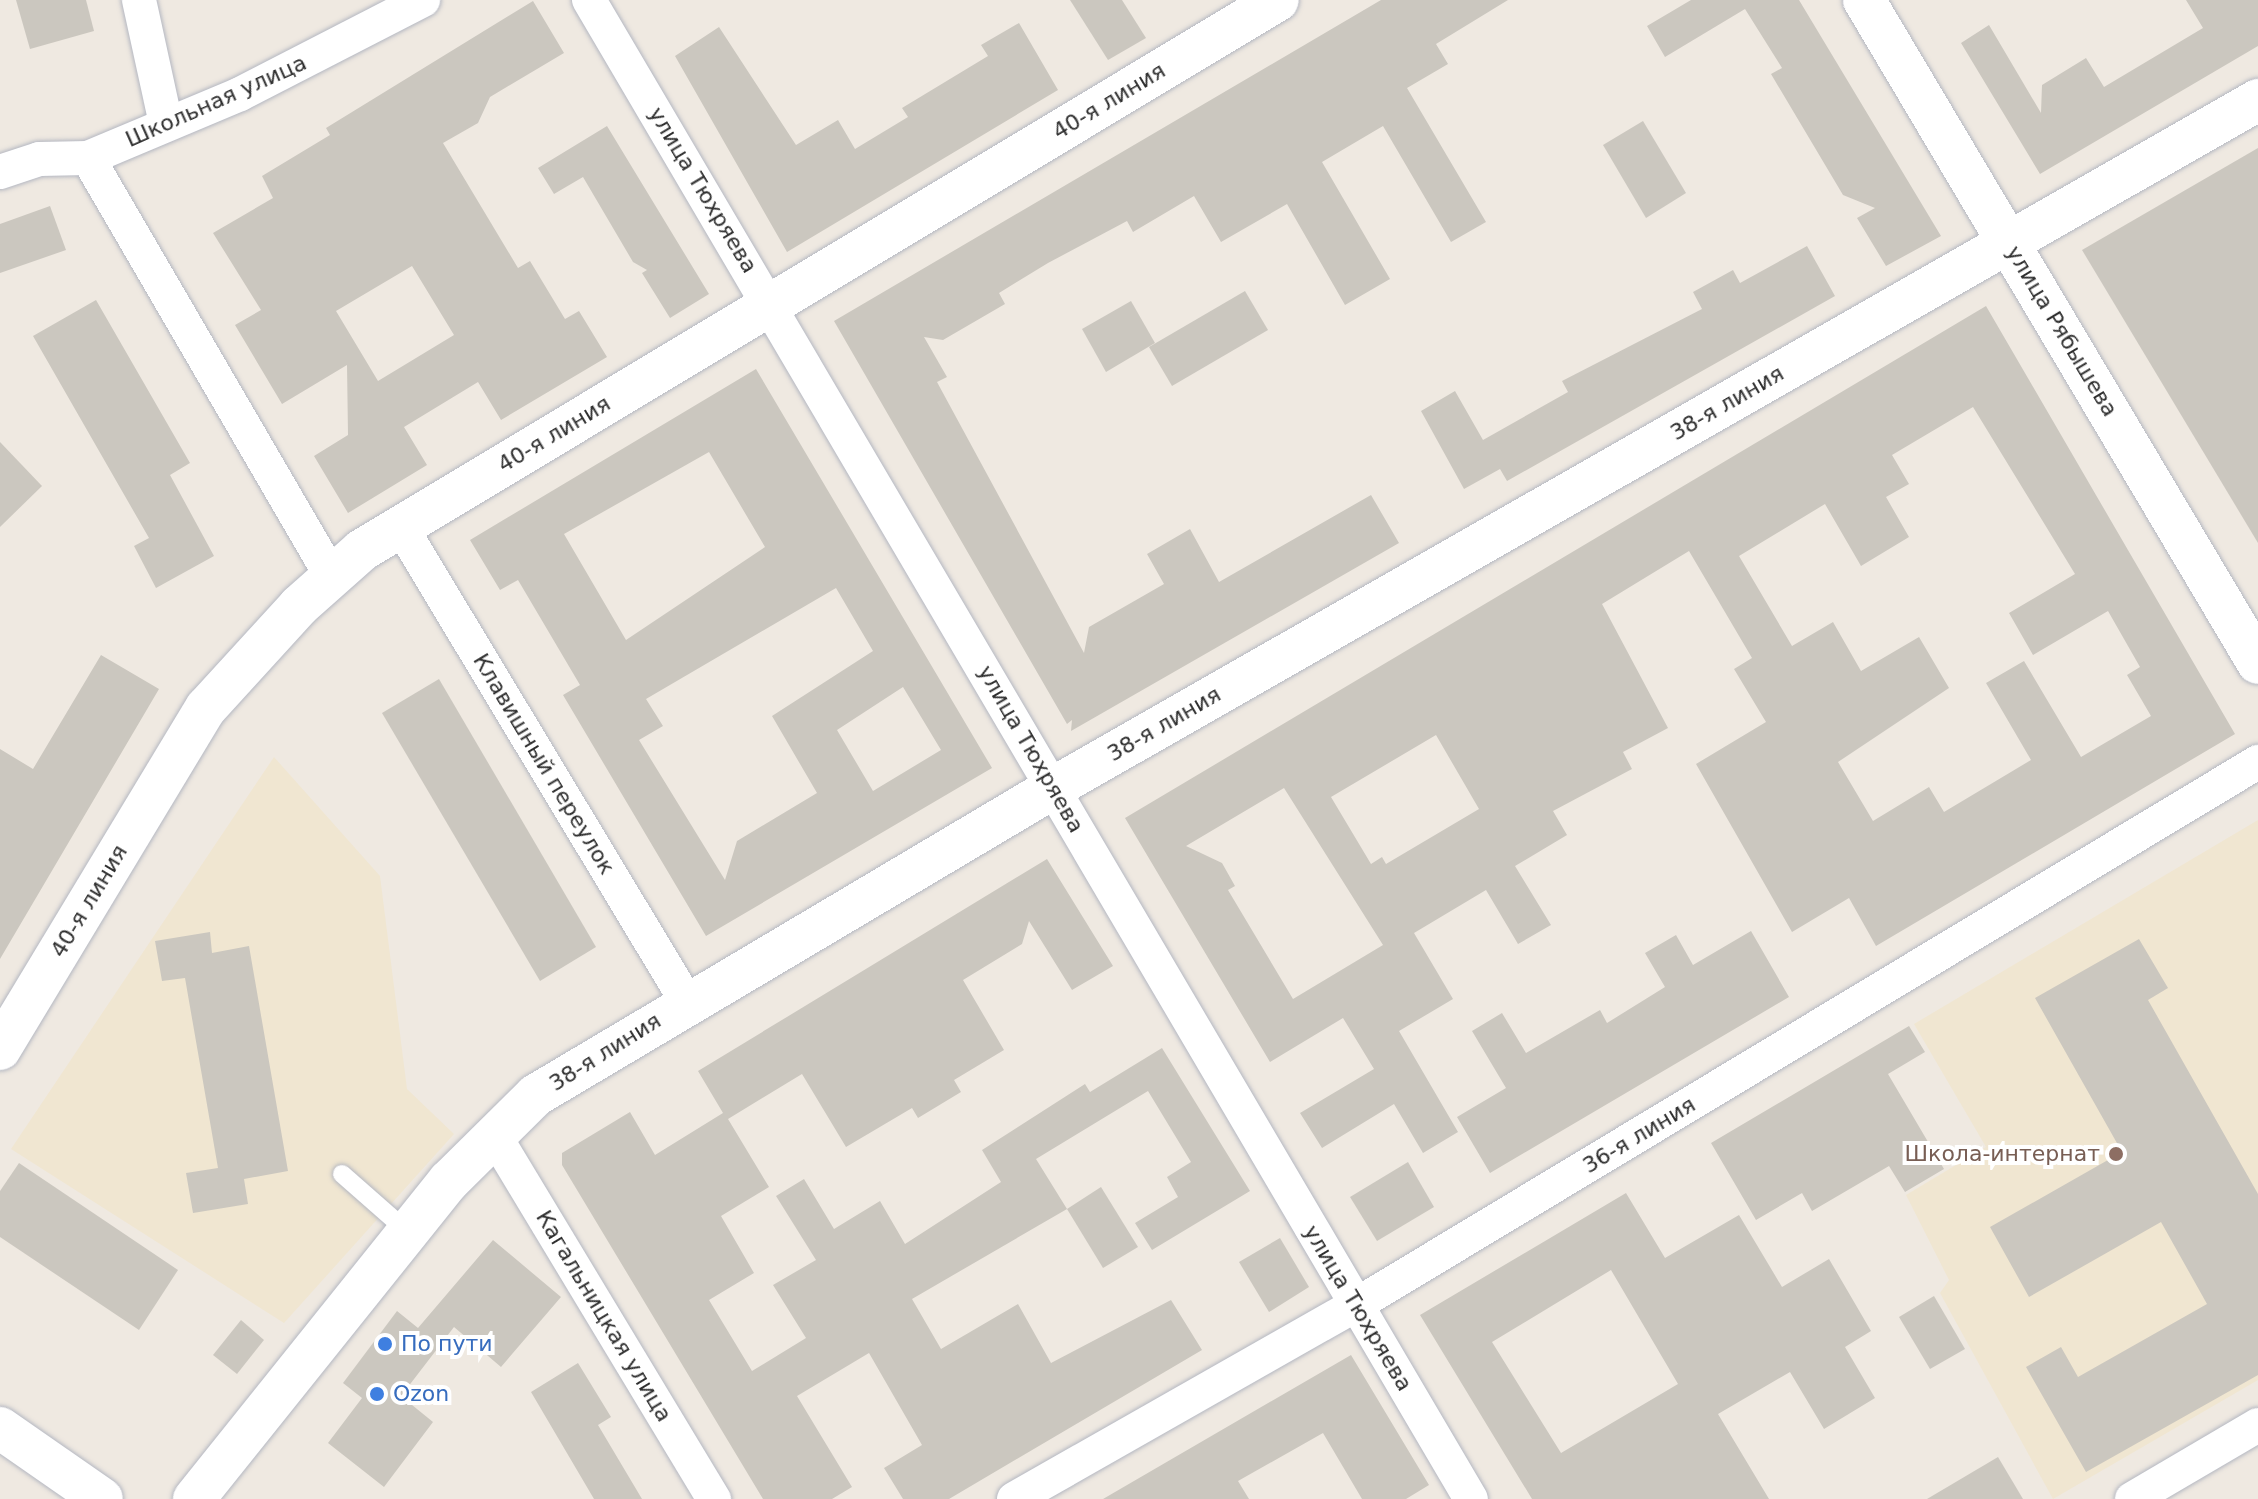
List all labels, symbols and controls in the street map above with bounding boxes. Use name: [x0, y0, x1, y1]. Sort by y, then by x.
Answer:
street label: Школьная улица: [121, 49, 311, 153]
street label: 40-я линия: [1048, 57, 1170, 145]
street label: улица Тюхряева: [643, 102, 763, 278]
street label: улица Рябышева: [2001, 241, 2123, 421]
street label: 38-я линия: [1666, 360, 1788, 446]
street label: 40-я линия: [493, 390, 615, 478]
street label: Клавишный переулок: [468, 649, 620, 879]
street label: улица Тюхряева: [972, 661, 1090, 837]
street label: 38-я линия: [1103, 681, 1225, 767]
street label: 40-я линия: [45, 840, 133, 962]
street label: 38-я линия: [544, 1007, 666, 1097]
street label: 36-я линия: [1578, 1091, 1700, 1179]
place label: Школа-интернат: [1905, 1141, 2100, 1167]
marker: Школа-интернат: [2107, 1145, 2125, 1163]
street label: Кагальницкая улица: [530, 1206, 678, 1426]
street label: улица Тюхряева: [1298, 1220, 1418, 1396]
place label: По пути: [401, 1331, 493, 1357]
marker: По пути: [376, 1335, 394, 1353]
place label: Ozon: [393, 1381, 449, 1407]
marker: Ozon: [368, 1385, 386, 1403]

